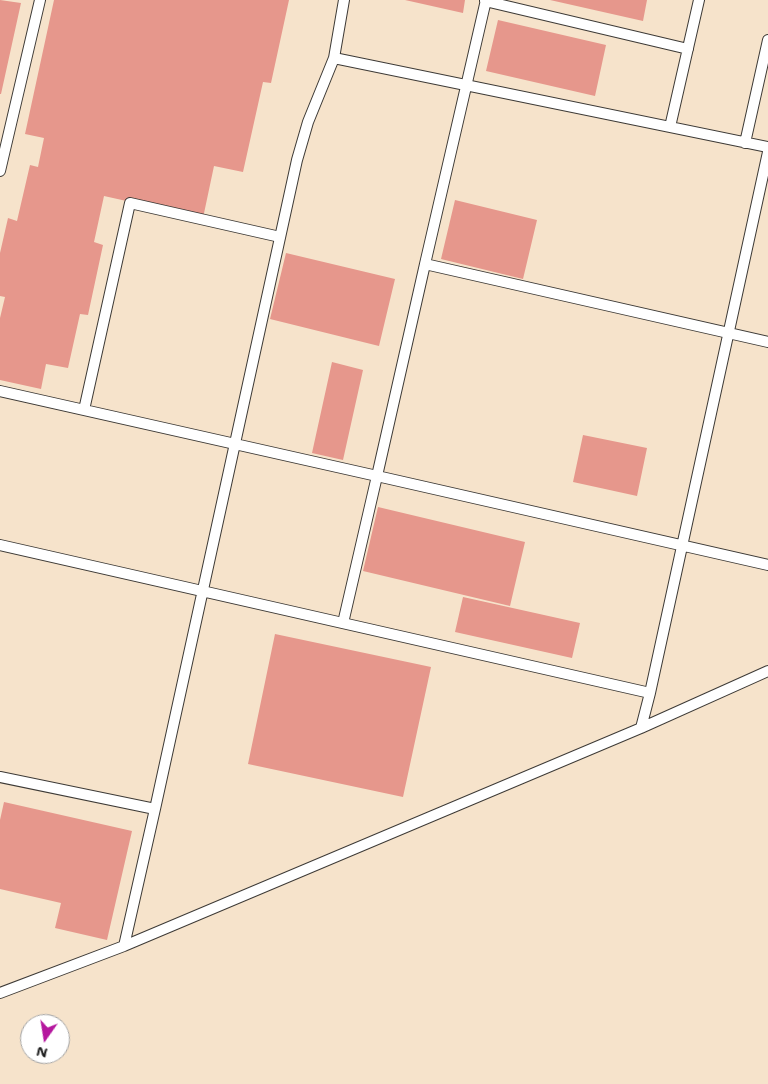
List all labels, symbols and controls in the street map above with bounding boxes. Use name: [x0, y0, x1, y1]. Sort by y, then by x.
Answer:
north arrow: [20, 1014, 70, 1064]
text: N: [34, 1043, 49, 1063]

